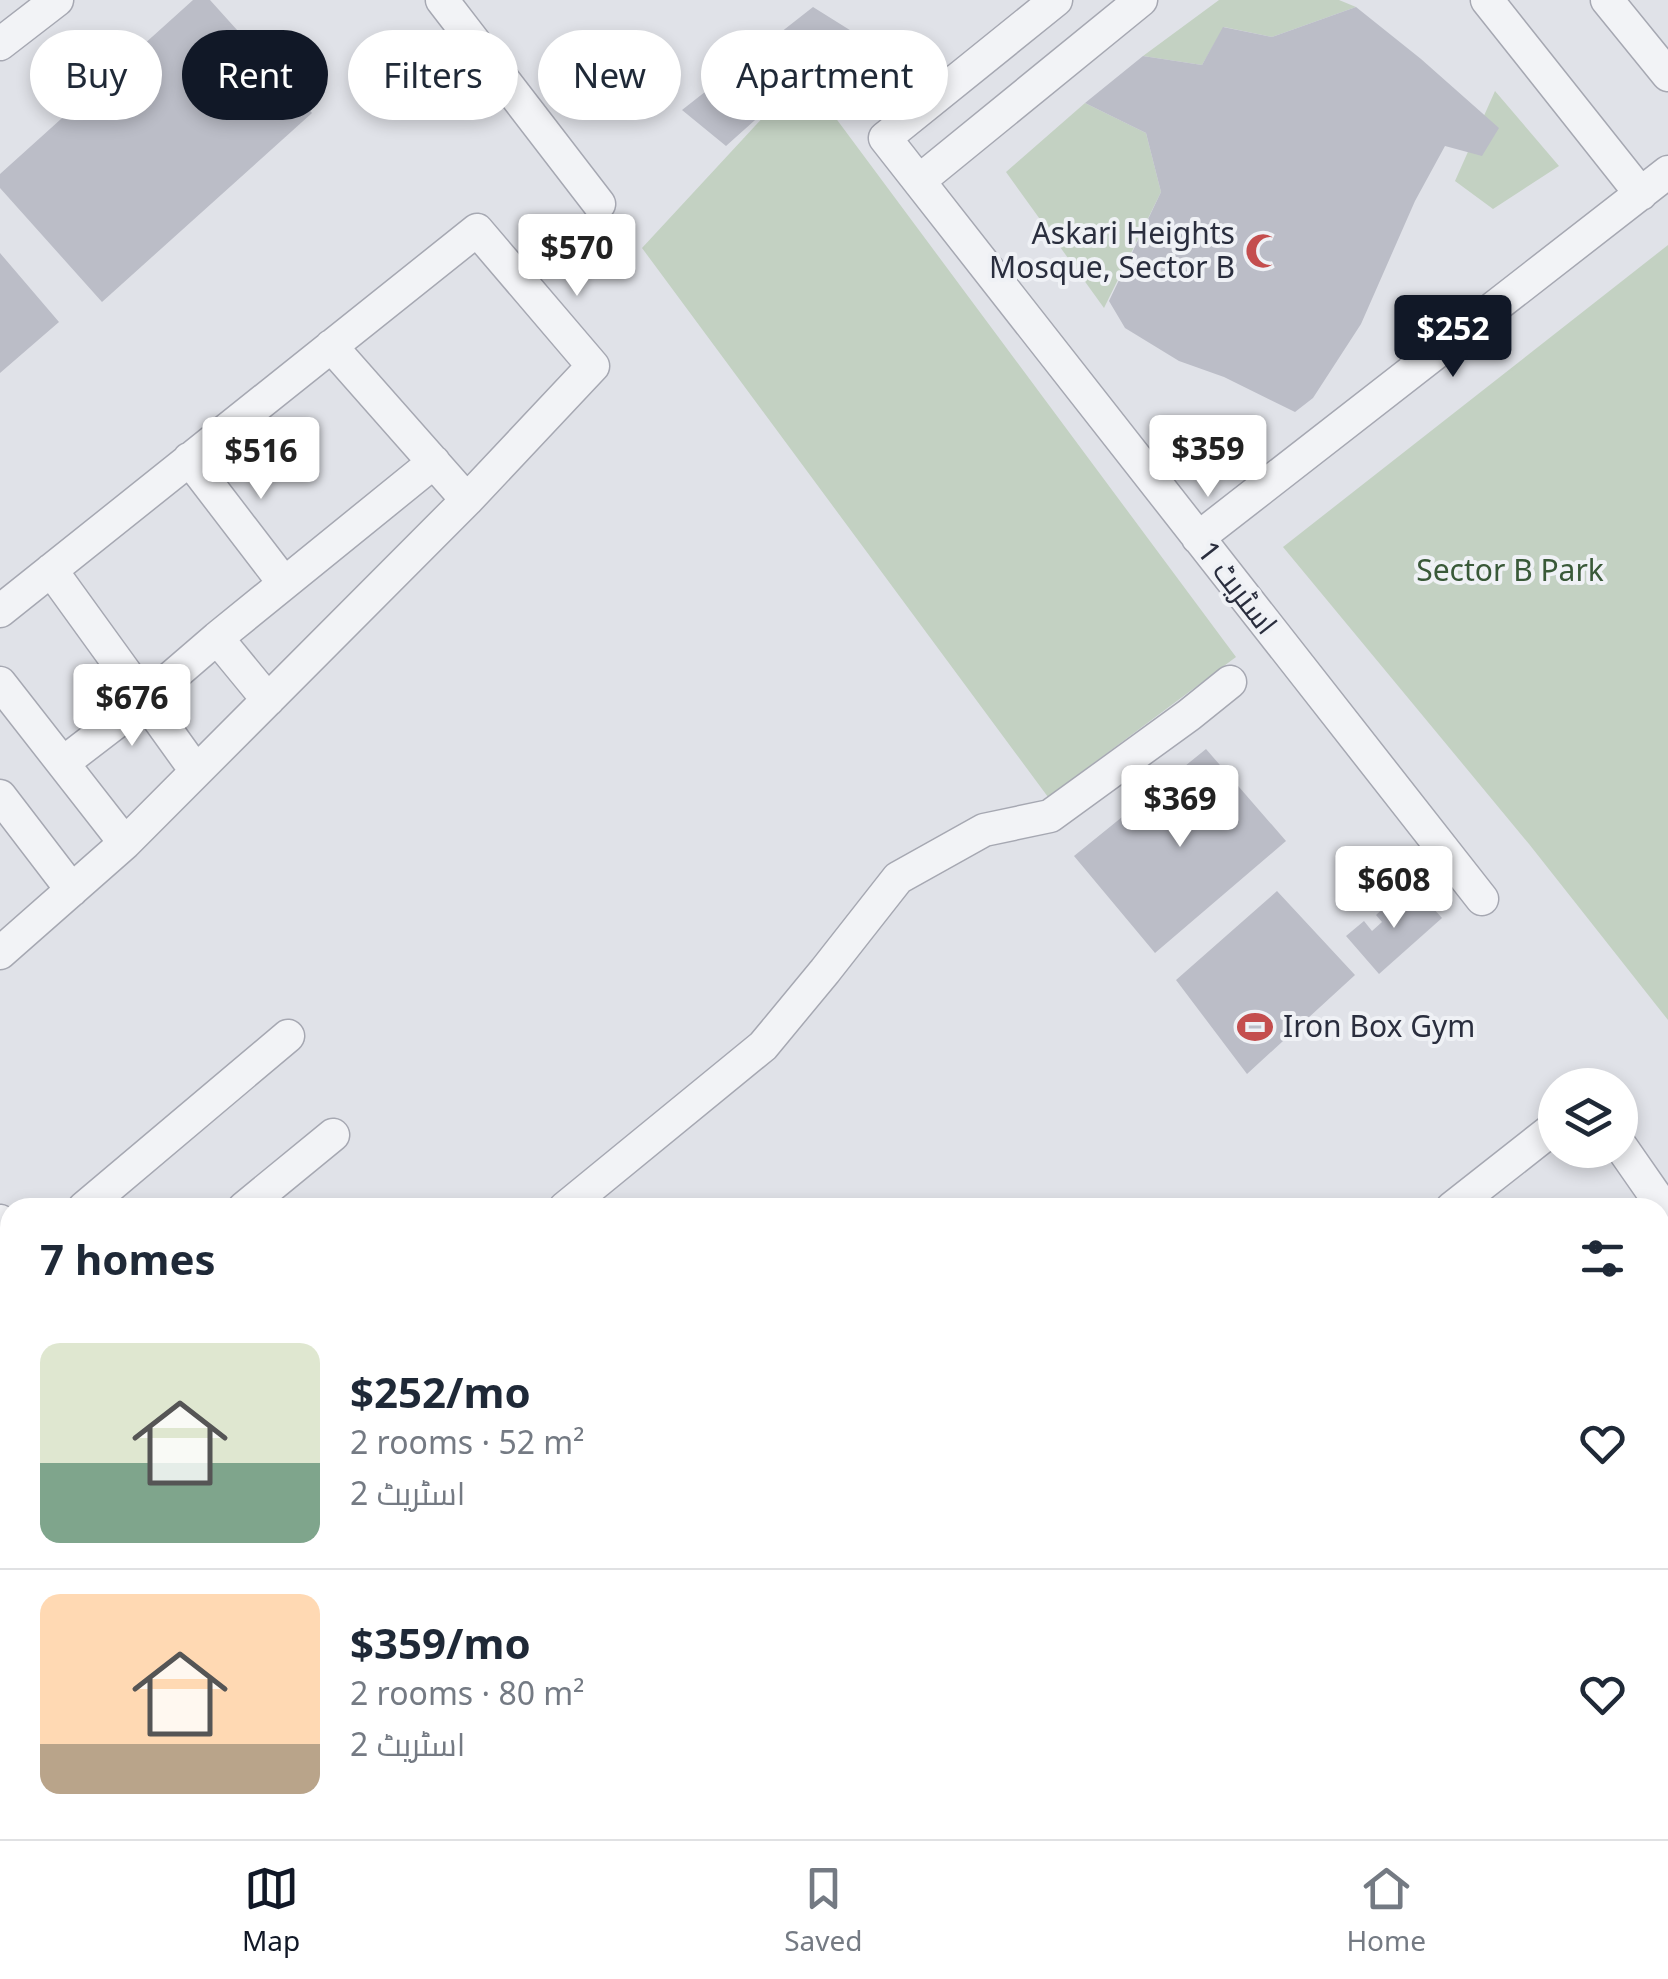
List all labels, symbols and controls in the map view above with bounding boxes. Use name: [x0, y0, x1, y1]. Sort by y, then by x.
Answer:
chip: Buy: [30, 30, 162, 120]
chip: Rent: [182, 30, 328, 120]
chip: Filters: [348, 30, 518, 120]
chip: New: [538, 30, 681, 120]
chip: Apartment: [701, 30, 948, 120]
place label: Askari Heights Mosque, Sector B: [989, 212, 1235, 287]
pin: $570: [518, 214, 636, 299]
text: $570: [540, 225, 614, 268]
mosque icon: Askari Heights Mosque, Sector B: [1244, 232, 1282, 270]
pin: $252: [1394, 295, 1512, 380]
text: $252: [1416, 306, 1490, 349]
pin: $359: [1149, 415, 1267, 500]
pin: $516: [202, 417, 320, 502]
text: $359: [1171, 426, 1245, 469]
text: $516: [224, 428, 298, 471]
street label: اسٹریٹ 1: [1189, 532, 1288, 642]
park label: Sector B Park: [1416, 549, 1604, 590]
pin: $676: [73, 664, 191, 749]
text: $676: [95, 675, 169, 718]
pin: $369: [1121, 765, 1239, 850]
text: $369: [1143, 776, 1217, 819]
pin: $608: [1335, 846, 1453, 931]
text: $608: [1357, 857, 1431, 900]
place label: Iron Box Gym: [1283, 1005, 1475, 1046]
sports icon: Iron Box Gym: [1236, 1008, 1274, 1046]
map controls: [1538, 1068, 1638, 1168]
button: layers: [1538, 1068, 1638, 1168]
text: 7 homes: [40, 1230, 216, 1287]
icon: filters: [1575, 1231, 1630, 1286]
text: $252/mo: [350, 1363, 531, 1420]
icon: home: [120, 1383, 240, 1503]
icon: heart: [1575, 1416, 1630, 1471]
text: 2 rooms · 52 m²: [350, 1420, 584, 1463]
text: اسٹریٹ 2: [350, 1471, 465, 1514]
text: $359/mo: [350, 1614, 531, 1671]
icon: home: [120, 1634, 240, 1754]
icon: heart: [1575, 1667, 1630, 1722]
text: 2 rooms · 80 m²: [350, 1671, 584, 1714]
text: اسٹریٹ 2: [350, 1722, 465, 1765]
tab: Map: [242, 1861, 300, 1959]
tab: Saved: [784, 1861, 862, 1959]
tab: Home: [1346, 1861, 1426, 1959]

